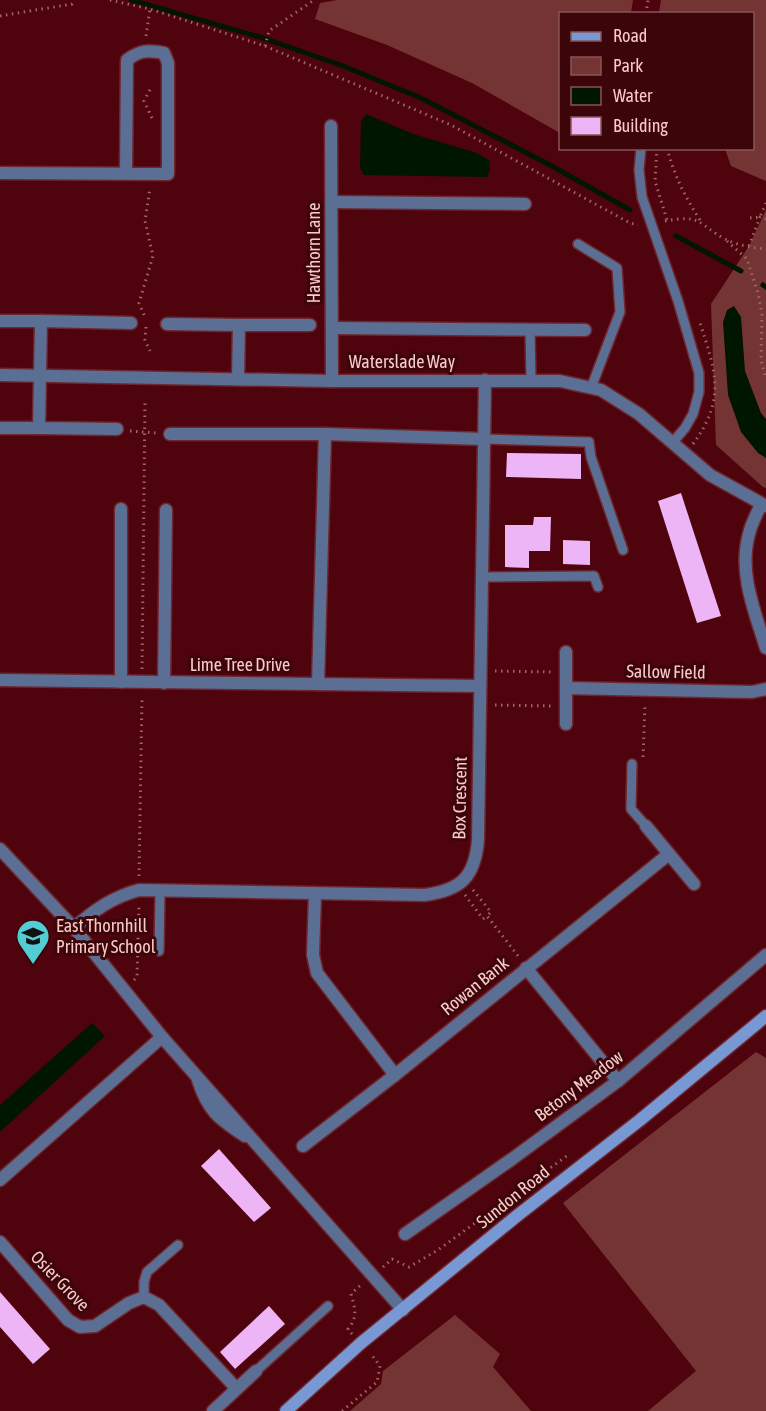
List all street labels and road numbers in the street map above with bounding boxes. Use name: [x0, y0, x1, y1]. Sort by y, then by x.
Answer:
street label: Hawthorn Lane: [303, 203, 324, 303]
street label: Waterslade Way: [349, 351, 455, 372]
street label: Lime Tree Drive: [190, 654, 290, 675]
street label: Sallow Field: [626, 660, 706, 683]
street label: Box Crescent: [448, 756, 471, 840]
street label: Rowan Bank: [437, 952, 513, 1019]
street label: Betony Meadow: [530, 1045, 627, 1126]
street label: Sundon Road: [472, 1161, 553, 1232]
street label: Osier Grove: [27, 1246, 94, 1315]

